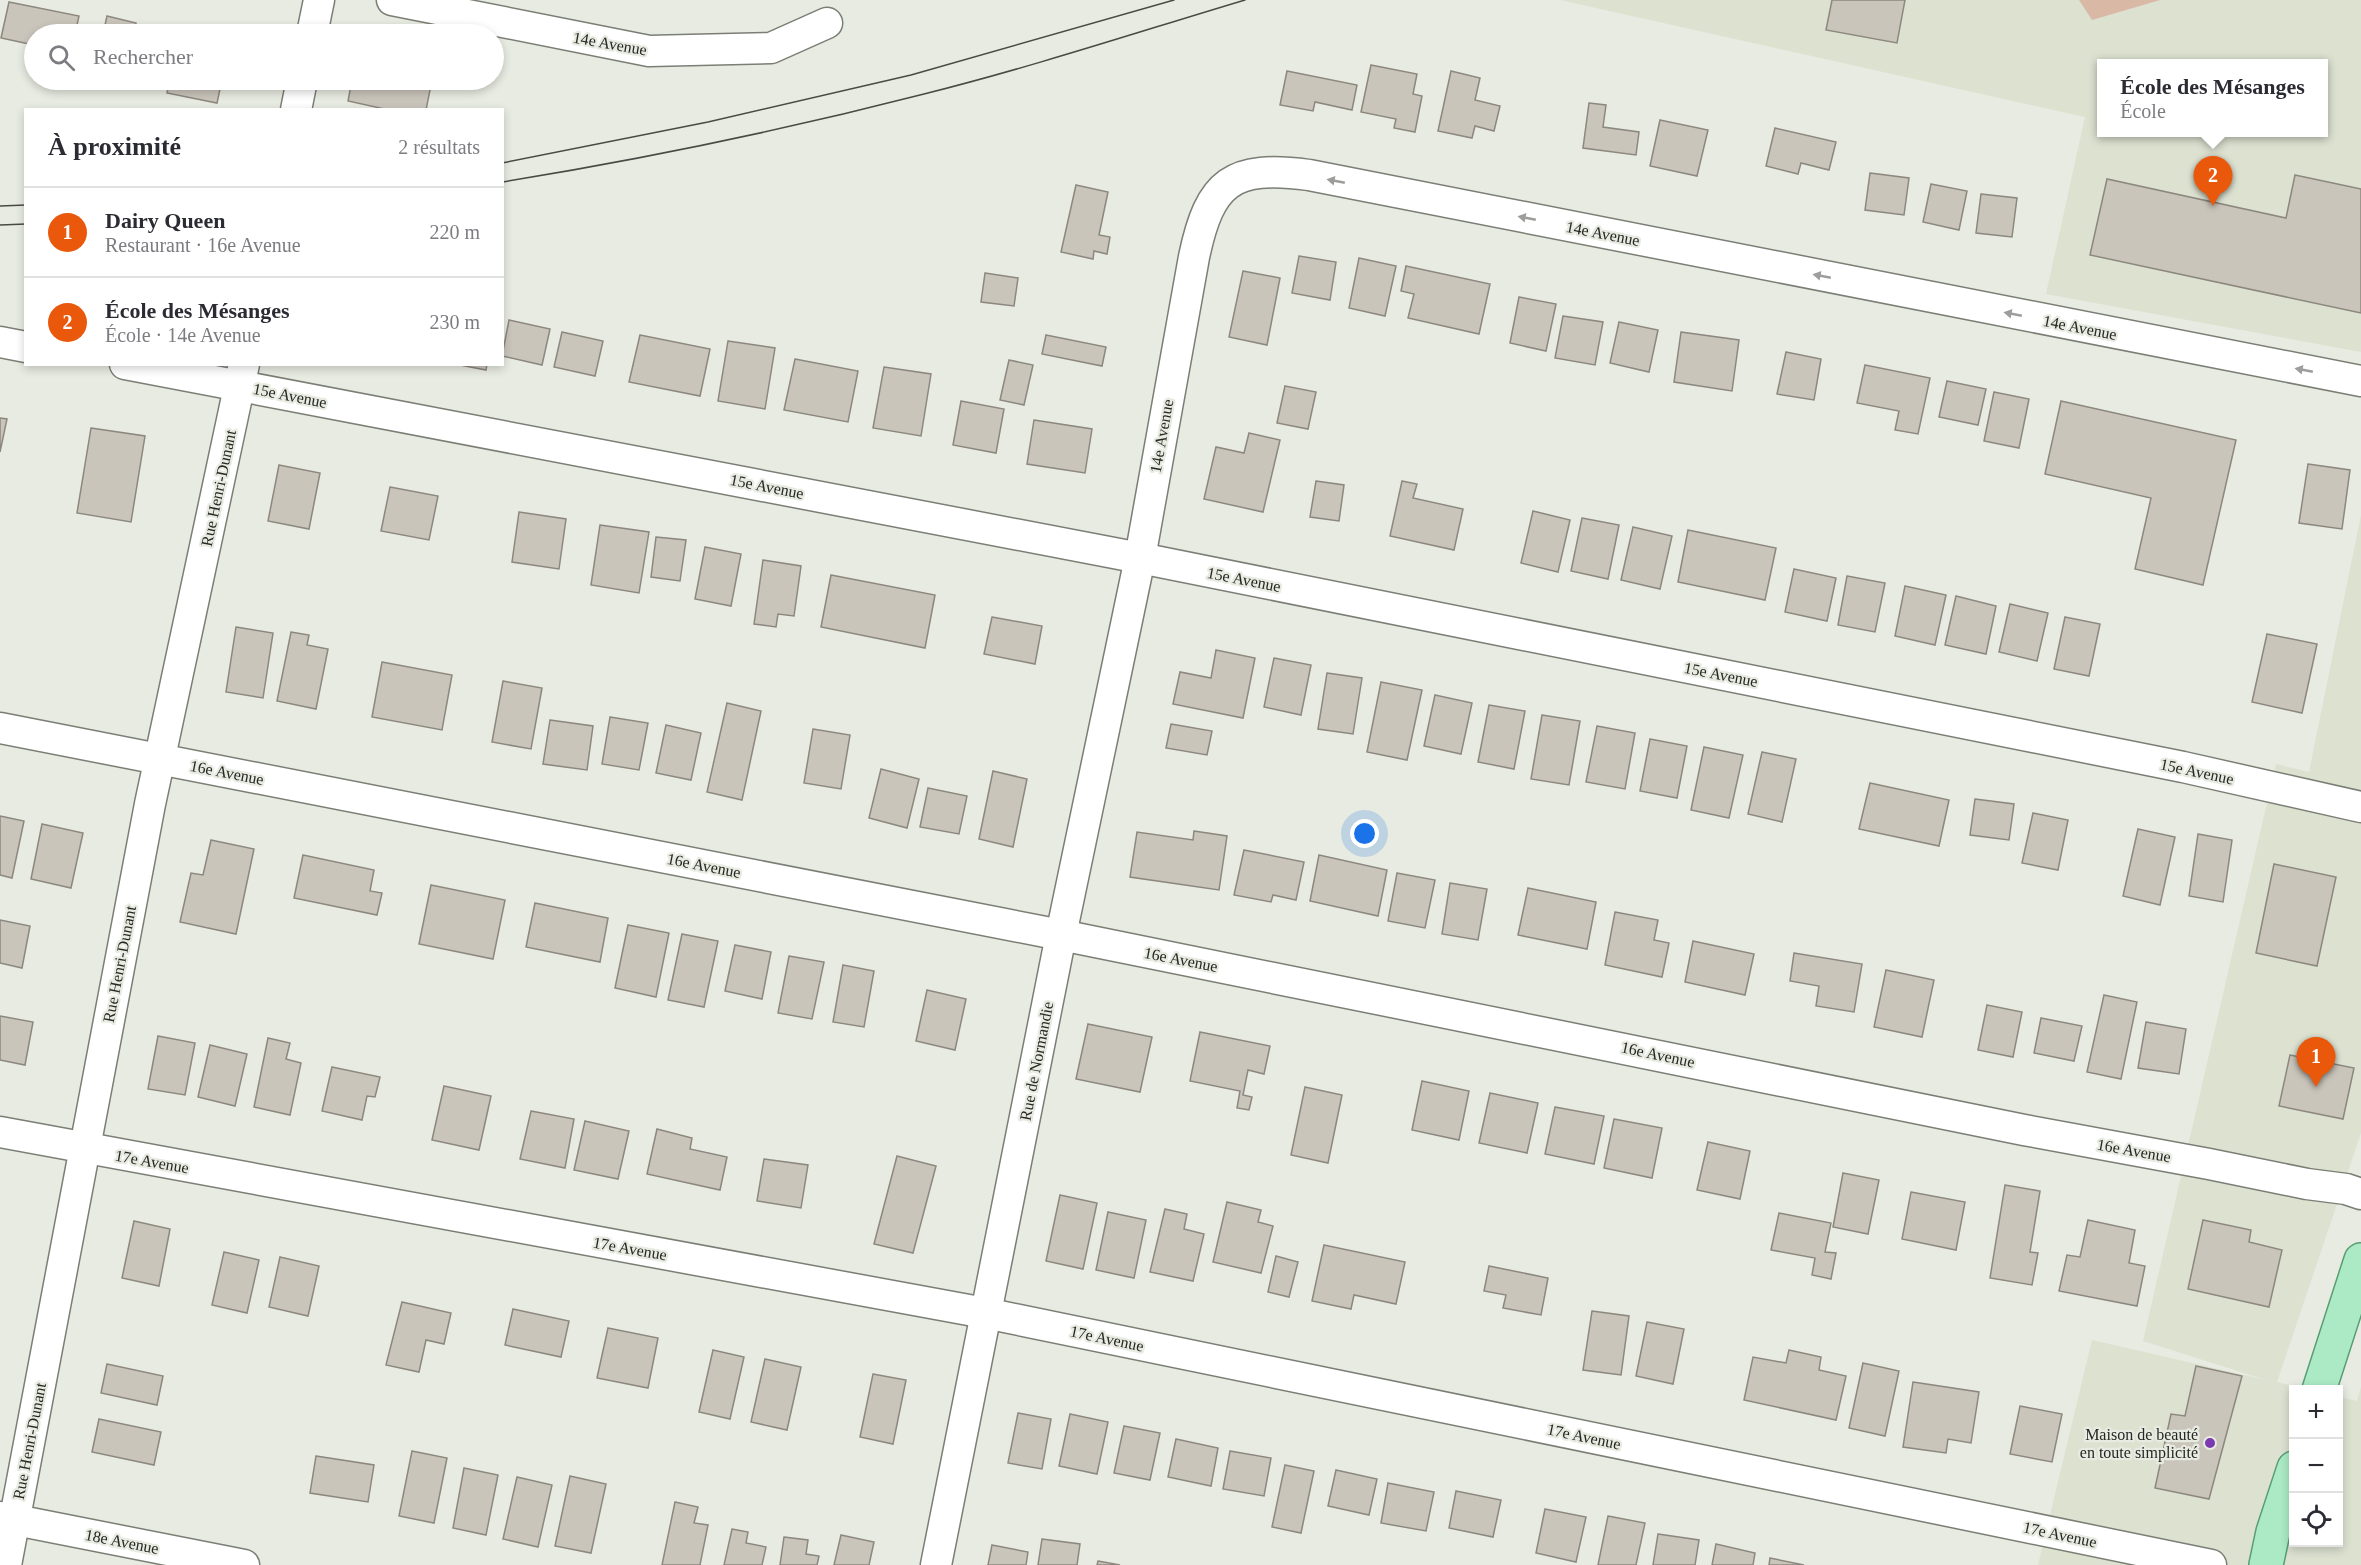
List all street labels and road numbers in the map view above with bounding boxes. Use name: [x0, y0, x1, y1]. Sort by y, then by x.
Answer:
street label: 14e Avenue: [572, 29, 648, 58]
street label: 14e Avenue: [1565, 218, 1641, 249]
street label: 14e Avenue: [2042, 312, 2118, 343]
street label: 15e Avenue: [252, 380, 328, 411]
street label: 14e Avenue: [1147, 398, 1176, 474]
street label: Rue Henri-Dunant: [198, 428, 239, 548]
street label: 15e Avenue: [729, 471, 805, 502]
street label: 15e Avenue: [1206, 564, 1282, 595]
street label: 15e Avenue: [1683, 659, 1759, 690]
street label: 15e Avenue: [2159, 755, 2235, 788]
street label: 16e Avenue: [189, 757, 265, 788]
street label: 16e Avenue: [666, 850, 742, 881]
street label: Rue Henri-Dunant: [100, 904, 139, 1024]
street label: 16e Avenue: [1143, 944, 1219, 975]
street label: Rue de Normandie: [1017, 1000, 1056, 1122]
street label: 16e Avenue: [1620, 1038, 1696, 1071]
street label: 16e Avenue: [2096, 1136, 2172, 1165]
street label: 17e Avenue: [114, 1147, 190, 1176]
street label: 17e Avenue: [592, 1234, 668, 1263]
street label: 17e Avenue: [1069, 1322, 1145, 1355]
street label: Rue Henri-Dunant: [10, 1381, 49, 1501]
street label: 17e Avenue: [1546, 1420, 1622, 1453]
street label: 17e Avenue: [2022, 1518, 2098, 1551]
street label: 18e Avenue: [84, 1526, 160, 1557]

